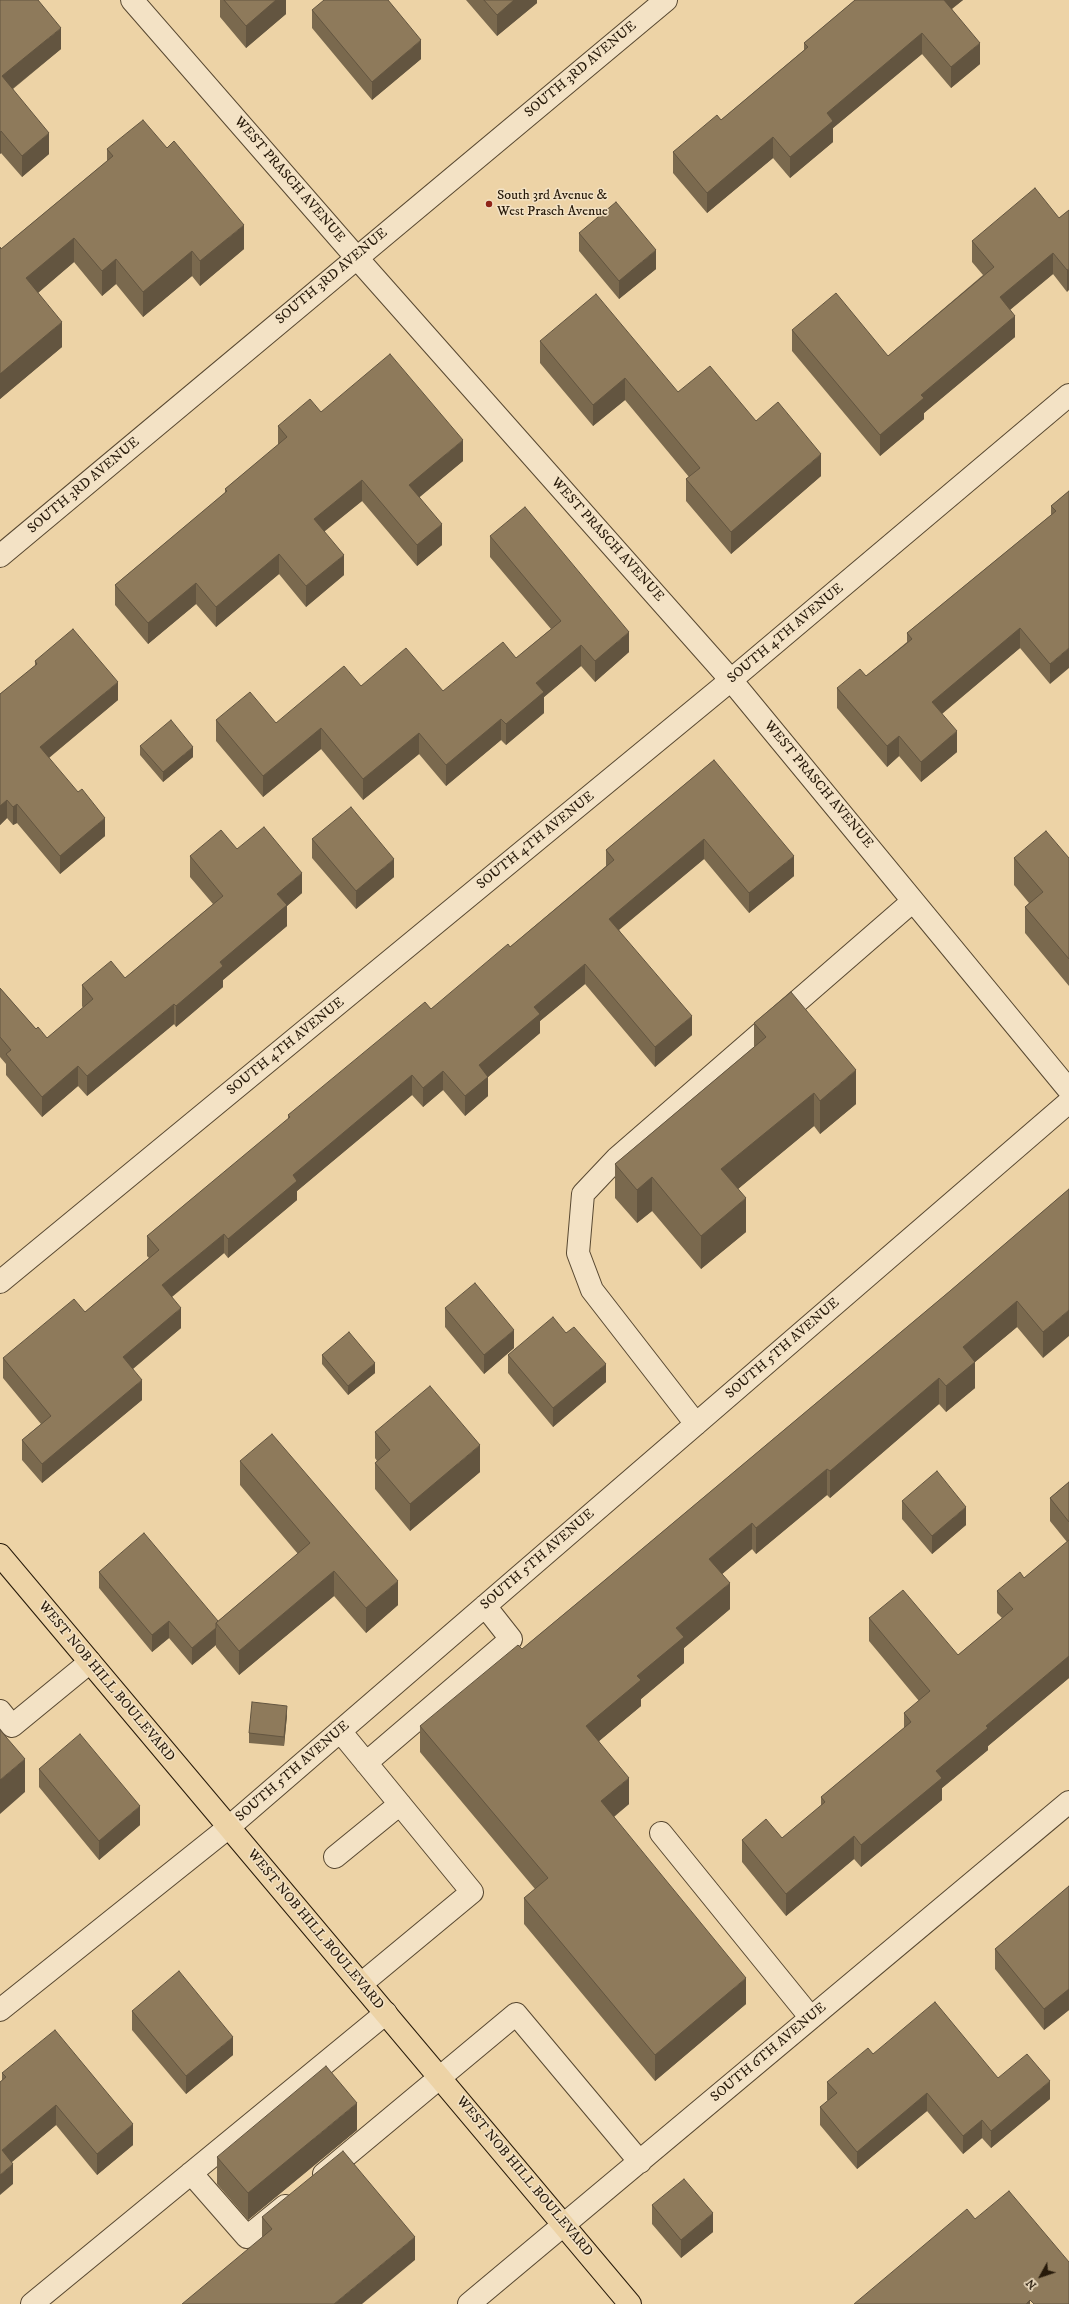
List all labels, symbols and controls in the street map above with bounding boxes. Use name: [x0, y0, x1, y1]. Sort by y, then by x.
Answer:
street label: SOUTH 3RD AVENUE: [522, 18, 640, 122]
street label: WEST PRASCH AVENUE: [230, 114, 348, 246]
place label: South 3rd Avenue & West Prasch Avenue: [497, 188, 608, 220]
marker: South 3rd Avenue & West Prasch Avenue: [484, 199, 494, 209]
street label: SOUTH 3RD AVENUE: [273, 225, 391, 329]
street label: SOUTH 3RD AVENUE: [25, 434, 143, 538]
street label: WEST PRASCH AVENUE: [547, 475, 667, 605]
street label: SOUTH 4TH AVENUE: [725, 581, 847, 687]
street label: WEST PRASCH AVENUE: [760, 718, 876, 852]
street label: SOUTH 4TH AVENUE: [474, 788, 598, 894]
street label: SOUTH 4TH AVENUE: [224, 994, 348, 1100]
street label: SOUTH 5TH AVENUE: [723, 1295, 843, 1403]
street label: SOUTH 5TH AVENUE: [478, 1506, 598, 1614]
street label: WEST NOB HILL BOULEVARD: [34, 1599, 178, 1765]
street label: SOUTH 5TH AVENUE: [233, 1718, 353, 1826]
street label: WEST NOB HILL BOULEVARD: [243, 1847, 387, 2013]
street label: SOUTH 6TH AVENUE: [708, 2000, 830, 2106]
street label: WEST NOB HILL BOULEVARD: [452, 2094, 596, 2260]
north arrow: [1021, 2256, 1061, 2296]
text: N: [1024, 2276, 1040, 2292]

